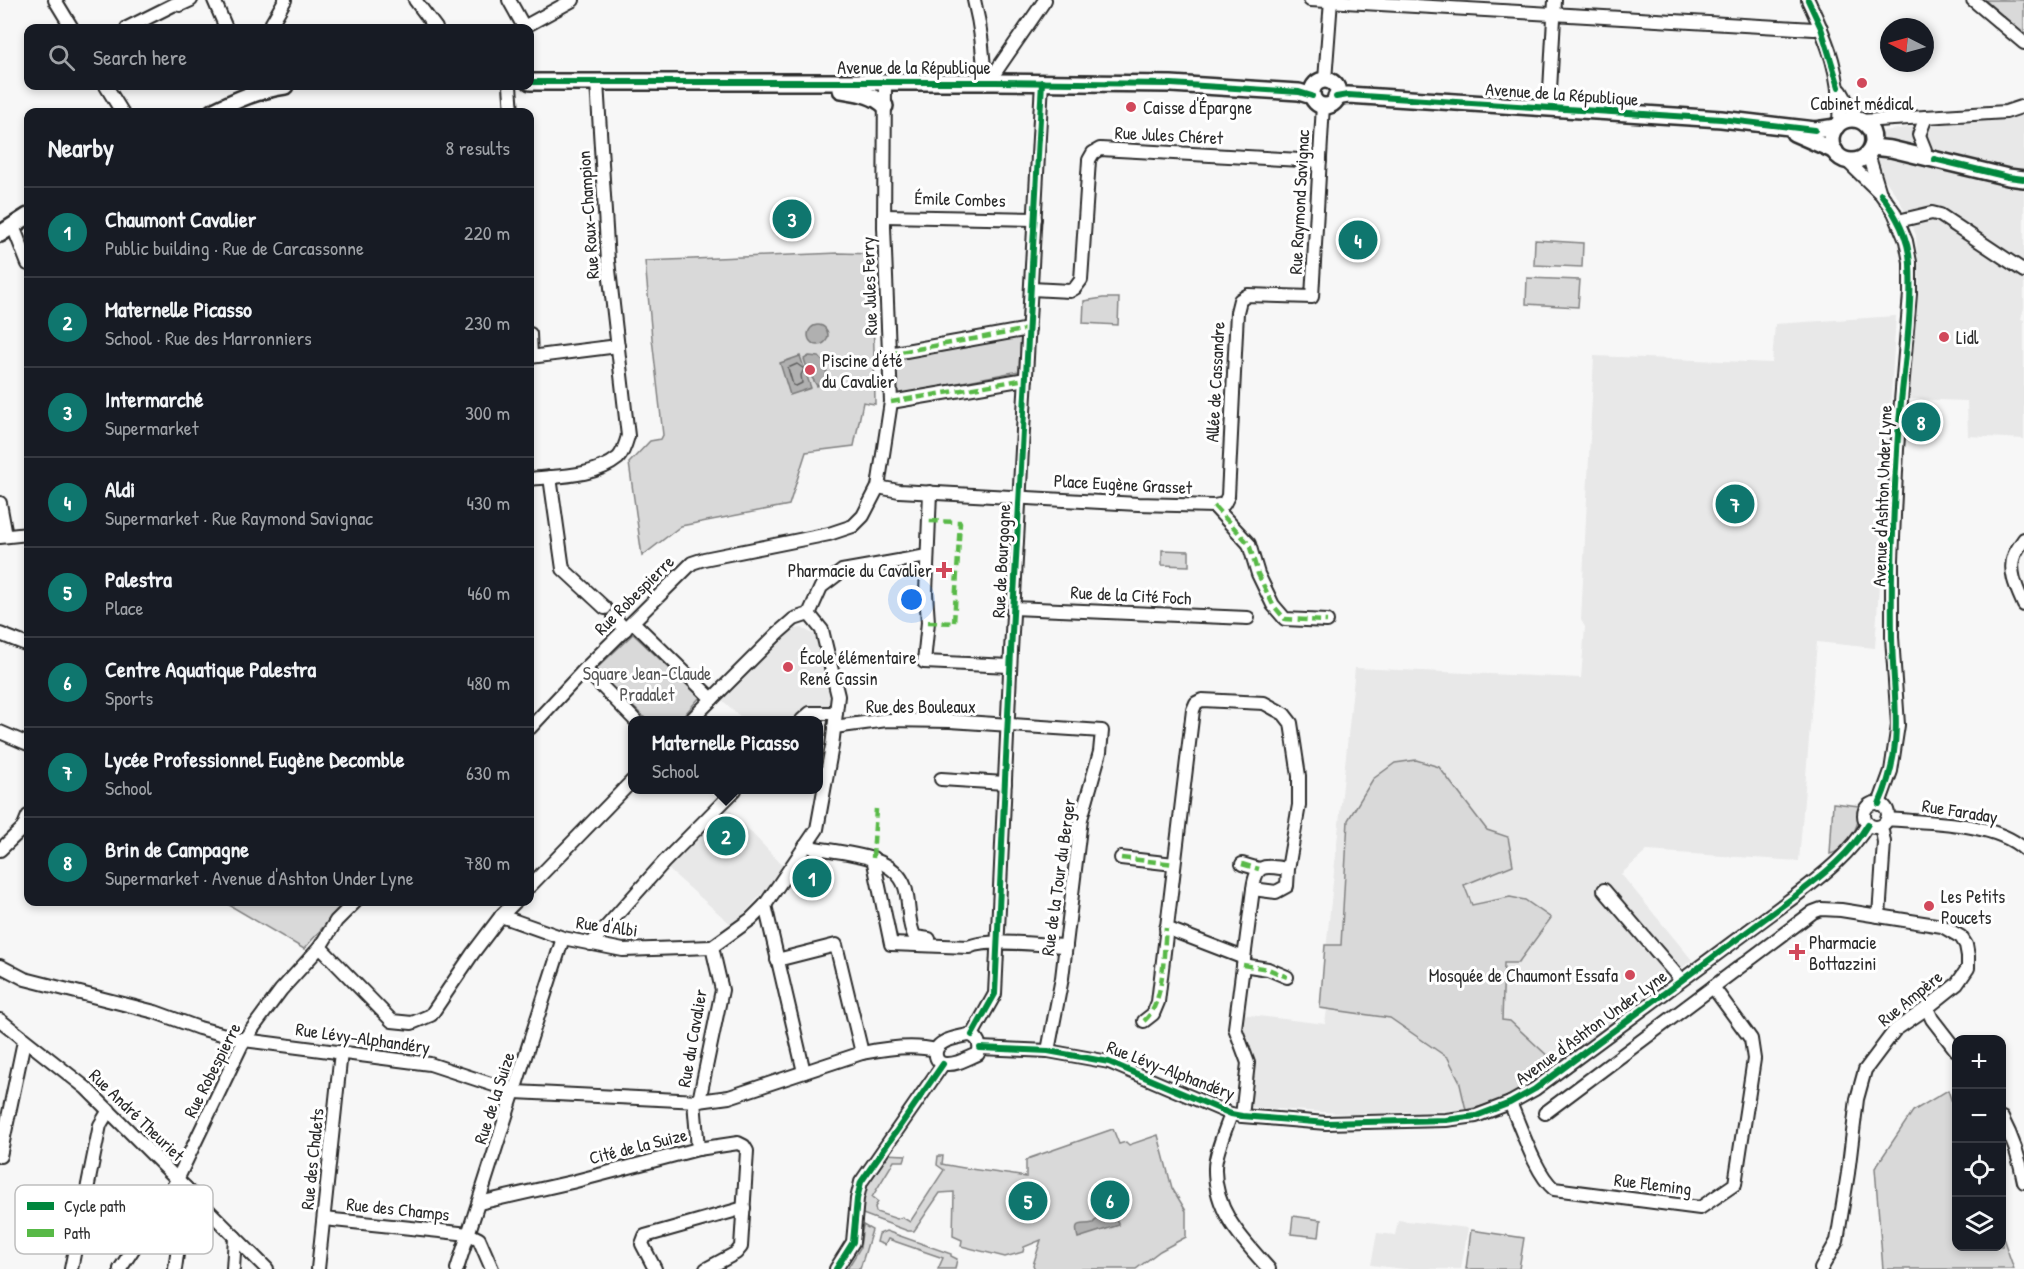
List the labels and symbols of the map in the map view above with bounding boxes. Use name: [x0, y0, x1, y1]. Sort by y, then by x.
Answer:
north arrow: [1880, 18, 1934, 72]
street label: Avenue de la République: [837, 55, 991, 80]
street label: Avenue de la République: [1485, 76, 1639, 112]
marker: Cabinet médical: [1855, 76, 1869, 90]
place label: Cabinet médical: [1810, 91, 1914, 116]
place label: Caisse d'Épargne: [1143, 95, 1252, 120]
marker: Caisse d'Épargne: [1124, 100, 1138, 114]
street label: Rue Jules Chéret: [1114, 120, 1225, 150]
street label: Rue Raymond Savignac: [1283, 129, 1315, 275]
street label: Rue Roux-Champion: [571, 150, 605, 280]
street label: Émile Combes: [914, 185, 1006, 213]
pin: 3: [772, 196, 812, 242]
pin: 4: [1338, 218, 1378, 262]
street label: Rue Jules Ferry: [855, 236, 883, 336]
street label: Allée de Cassandre: [1199, 321, 1231, 443]
place label: Lidl: [1956, 325, 1979, 350]
marker: Lidl: [1937, 330, 1951, 344]
place label: Piscine d'été du Cavalier: [822, 348, 903, 394]
marker: Piscine d'été du Cavalier: [803, 363, 817, 377]
pin: 8: [1902, 400, 1940, 444]
street label: Avenue d'Ashton Under Lyne: [1866, 405, 1898, 587]
street label: Place Eugène Grasset: [1053, 468, 1194, 500]
pin: 7: [1716, 482, 1754, 526]
street label: Rue de Bourgogne: [986, 503, 1016, 619]
street label: Rue Robespierre: [589, 550, 679, 640]
place label: Pharmacie du Cavalier: [788, 558, 932, 583]
marker: Pharmacie du Cavalier: [937, 563, 951, 577]
street label: Rue de la Cité Foch: [1070, 579, 1192, 611]
your location: [897, 585, 926, 614]
place label: École élémentaire René Cassin: [800, 645, 916, 691]
marker: École élémentaire René Cassin: [781, 660, 795, 674]
park label: Square Jean-Claude Pradalet: [583, 661, 711, 707]
street label: Rue des Bouleaux: [866, 694, 976, 719]
street label: Rue Faraday: [1920, 793, 2000, 829]
street label: Rue de la Tour du Berger: [1035, 797, 1081, 957]
pin: 2: [706, 814, 746, 858]
pin: 1: [792, 856, 832, 900]
place label: Les Petits Poucets: [1941, 884, 2005, 930]
marker: Les Petits Poucets: [1922, 899, 1936, 913]
street label: Rue d'Albi: [575, 909, 639, 943]
place label: Pharmacie Bottazzini: [1809, 930, 1877, 976]
marker: Pharmacie Bottazzini: [1790, 945, 1804, 959]
place label: Mosquée de Chaumont Essafa: [1429, 963, 1618, 988]
street label: Avenue d'Ashton Under Lyne: [1510, 963, 1672, 1091]
street label: Rue Ampère: [1872, 964, 1948, 1032]
marker: Mosquée de Chaumont Essafa: [1623, 968, 1637, 982]
street label: Rue du Cavalier: [671, 987, 713, 1089]
street label: Rue Lévy-Alphandéry: [294, 1016, 432, 1060]
street label: Rue Robespierre: [177, 1018, 247, 1122]
street label: Rue Lévy-Alphandéry: [1103, 1034, 1239, 1106]
street label: Rue de la Suize: [467, 1049, 521, 1147]
street label: Rue André Theuriet: [84, 1063, 191, 1167]
street label: Rue des Chalets: [294, 1107, 330, 1211]
street label: Cité de la Suize: [586, 1122, 690, 1170]
street label: Rue Fleming: [1613, 1167, 1693, 1201]
pin: 5: [1008, 1178, 1048, 1224]
pin: 6: [1090, 1178, 1130, 1222]
legend: [15, 1185, 213, 1254]
street label: Rue des Champs: [345, 1191, 451, 1227]
text: Cycle path: [64, 1195, 126, 1217]
text: Path: [64, 1222, 90, 1244]

